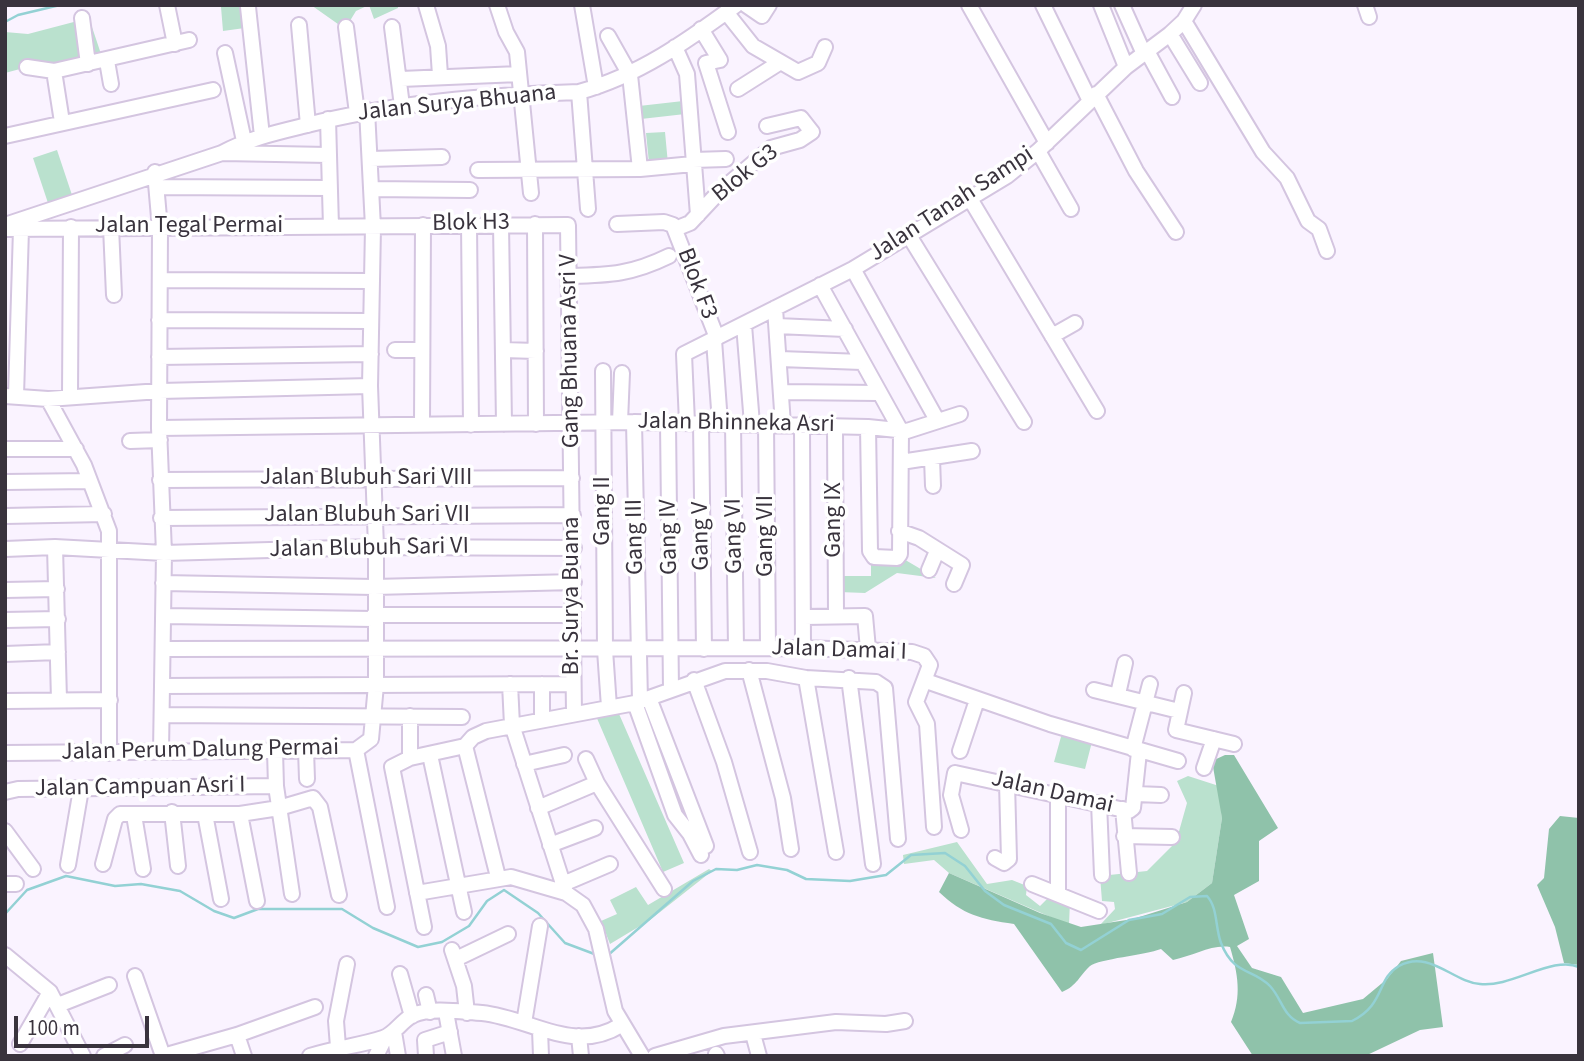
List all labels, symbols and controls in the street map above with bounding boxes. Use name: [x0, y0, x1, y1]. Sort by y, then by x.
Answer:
street label: Jalan Surya Bhuana: [356, 79, 558, 129]
street label: Blok G3: [707, 139, 785, 209]
street label: Jalan Tanah Sampi: [864, 141, 1040, 269]
street label: Blok H3: [432, 209, 510, 239]
street label: Jalan Tegal Permai: [95, 213, 283, 241]
street label: Blok F3: [669, 244, 723, 324]
street label: Gang Bhuana Asri V: [555, 254, 587, 448]
street label: Jalan Bhinneka Asri: [637, 408, 835, 440]
street label: Jalan Blubuh Sari VIII: [260, 465, 472, 493]
street label: Gang II: [590, 476, 618, 546]
street label: Gang IX: [821, 482, 849, 558]
street label: Gang VII: [753, 495, 781, 577]
street label: Gang VI: [720, 498, 750, 574]
street label: Gang III: [621, 499, 651, 575]
street label: Gang IV: [655, 499, 685, 575]
street label: Gang V: [687, 501, 717, 571]
street label: Jalan Blubuh Sari VII: [264, 502, 470, 530]
street label: Br. Surya Buana: [559, 517, 587, 675]
street label: Jalan Blubuh Sari VI: [269, 533, 469, 565]
street label: Jalan Damai I: [771, 634, 907, 668]
street label: Jalan Perum Dalung Permai: [61, 734, 339, 768]
street label: Jalan Damai: [988, 765, 1116, 821]
street label: Jalan Campuan Asri I: [34, 772, 246, 804]
scale bar: [18, 1002, 152, 1046]
text: 100 m: [27, 1013, 80, 1043]

